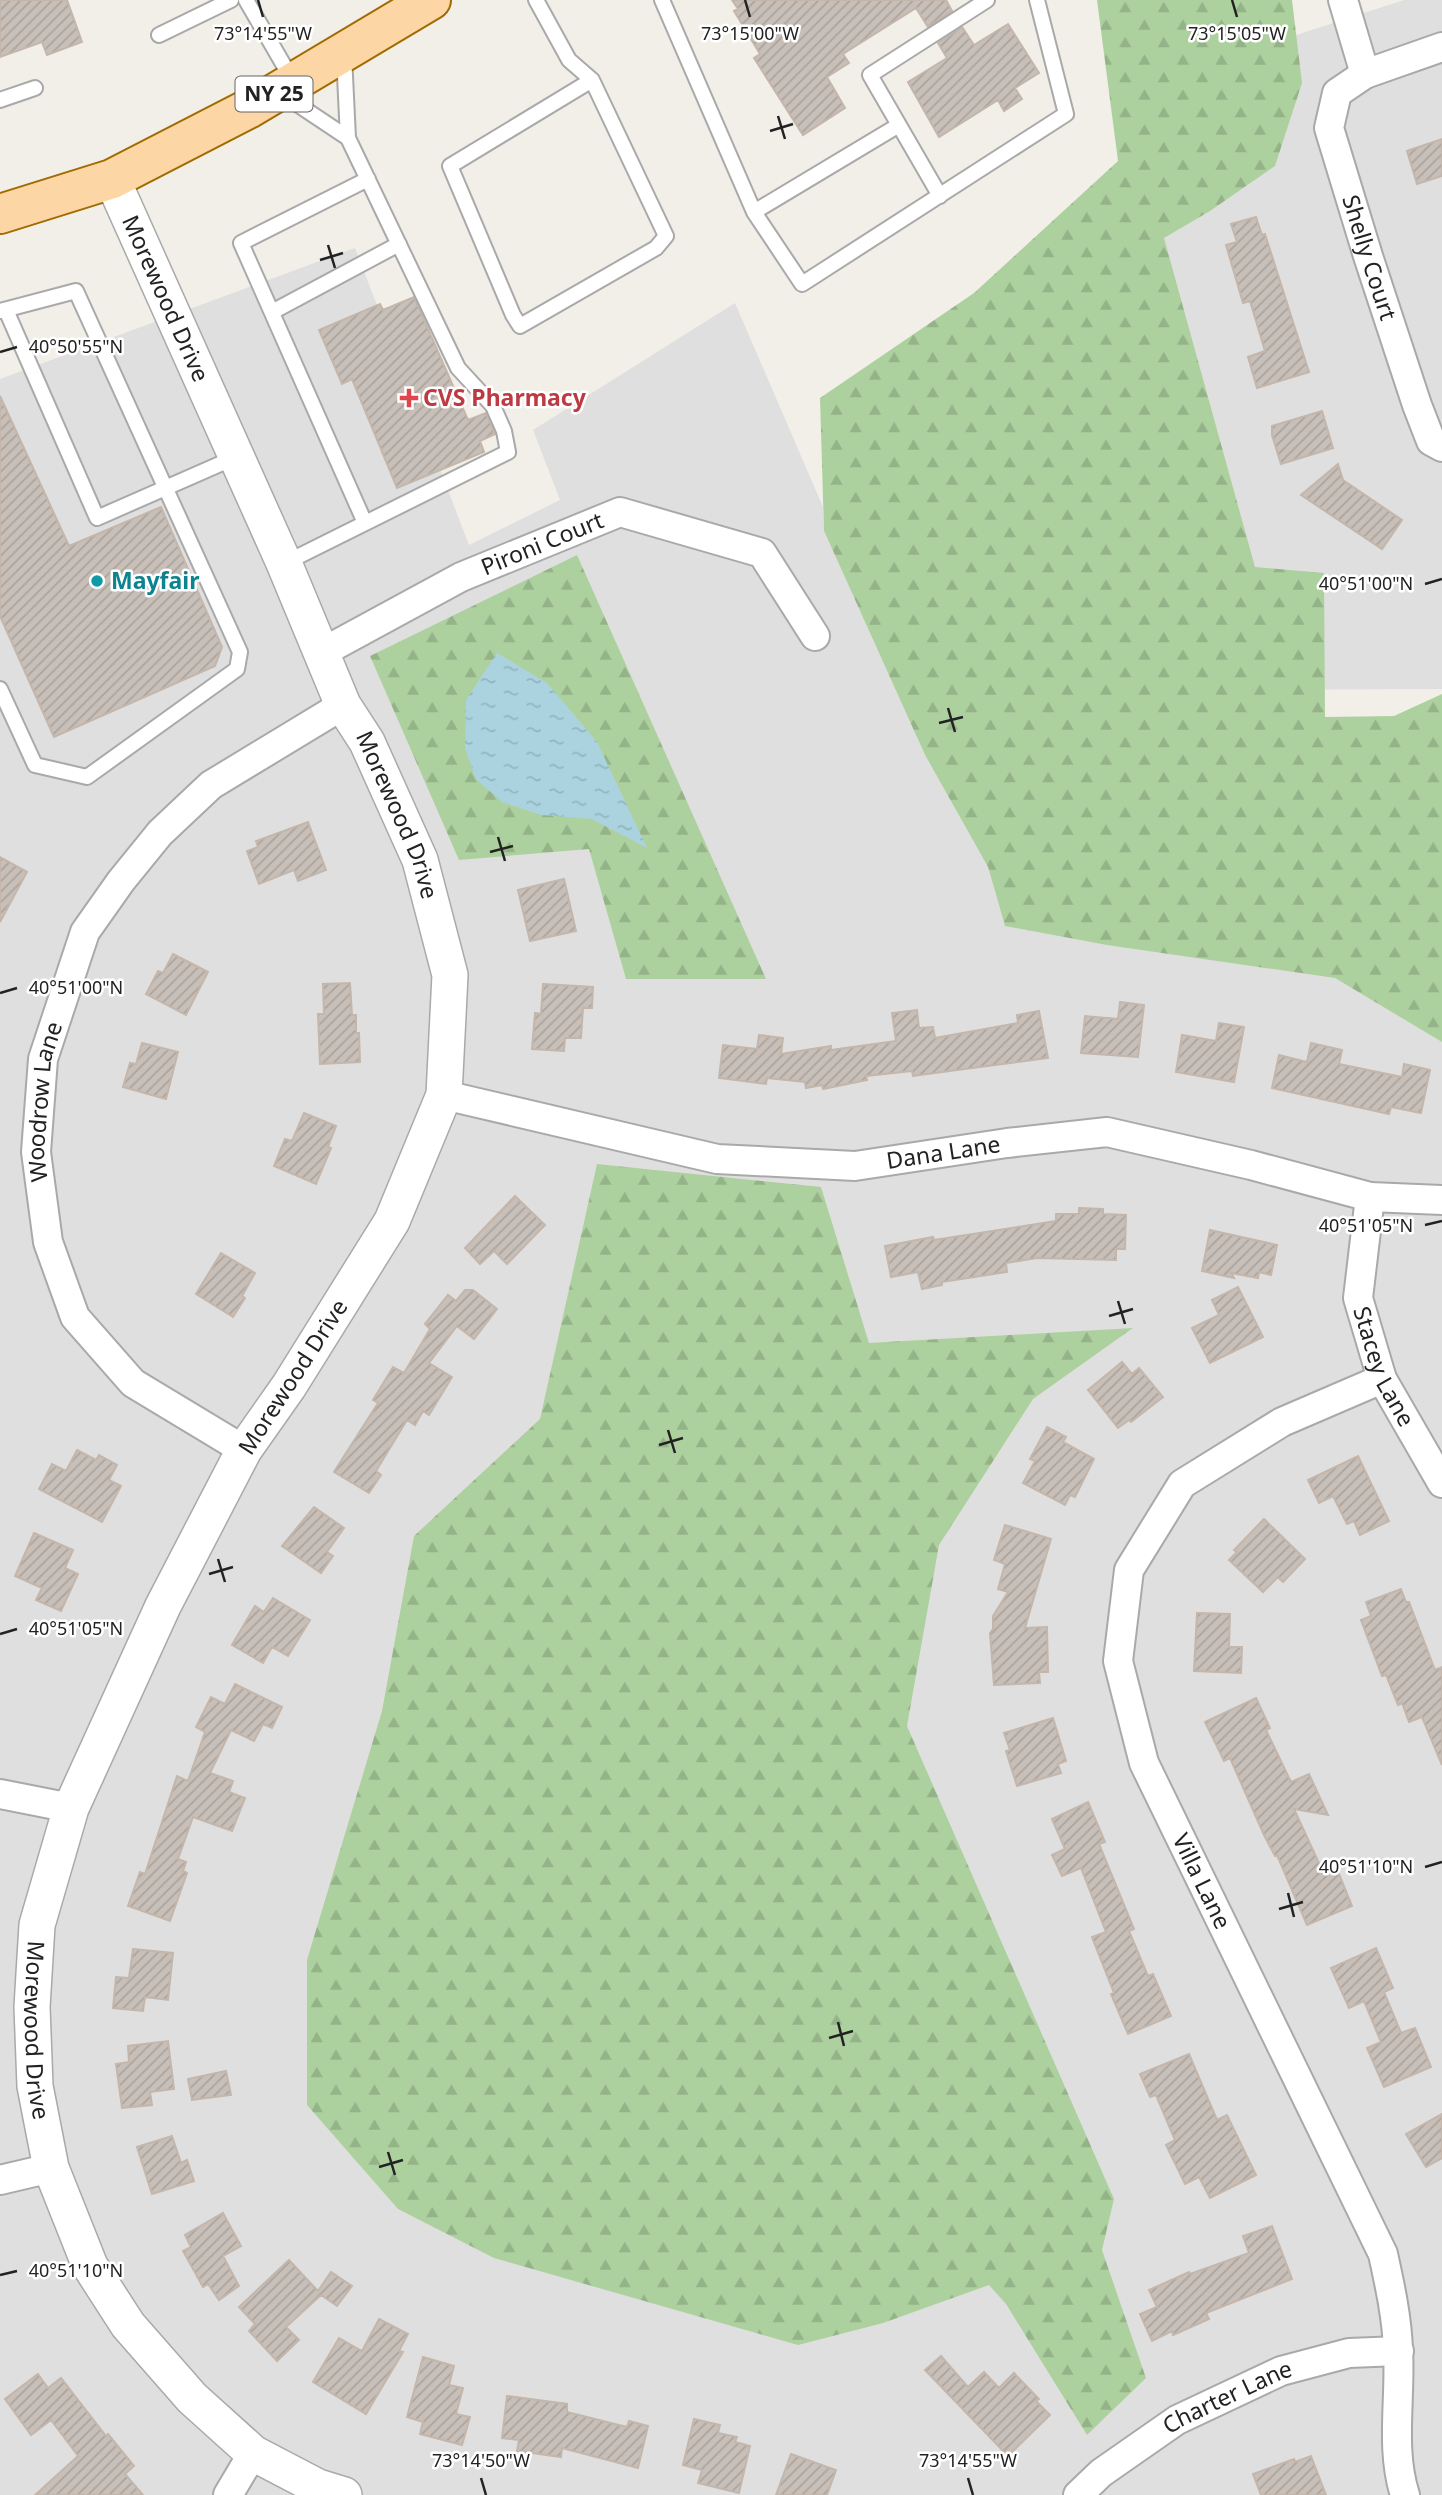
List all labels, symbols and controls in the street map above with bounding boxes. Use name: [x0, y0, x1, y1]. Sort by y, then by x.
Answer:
text: 73°14'55"W: [214, 21, 312, 45]
text: 73°15'00"W: [701, 21, 799, 45]
text: 73°15'05"W: [1188, 21, 1286, 45]
road number: NY 25: [236, 76, 312, 112]
street label: Shelly Court: [1335, 191, 1405, 324]
street label: Morewood Drive: [115, 210, 218, 387]
text: 40°50'55"N: [29, 334, 123, 358]
place label: CVS Pharmacy: [423, 381, 587, 413]
marker: CVS Pharmacy: [401, 390, 417, 406]
street label: Pironi Court: [476, 504, 608, 582]
place label: Mayfair: [111, 564, 199, 596]
text: 40°51'00"N: [1319, 571, 1413, 595]
marker: Mayfair: [89, 573, 105, 589]
street label: Morewood Drive: [349, 726, 446, 902]
text: 40°51'00"N: [29, 975, 123, 999]
street label: Woodrow Lane: [18, 1017, 69, 1184]
street label: Dana Lane: [884, 1127, 1003, 1176]
text: 40°51'05"N: [1319, 1213, 1413, 1237]
street label: Morewood Drive: [230, 1293, 354, 1460]
street label: Stacey Lane: [1346, 1302, 1423, 1432]
text: 40°51'05"N: [29, 1616, 123, 1640]
street label: Villa Lane: [1166, 1828, 1239, 1934]
text: 40°51'10"N: [1319, 1854, 1413, 1878]
street label: Morewood Drive: [17, 1940, 58, 2122]
text: 40°51'10"N: [29, 2258, 123, 2282]
street label: Charter Lane: [1155, 2352, 1295, 2441]
text: 73°14'50"W: [432, 2448, 530, 2472]
text: 73°14'55"W: [919, 2448, 1017, 2472]

